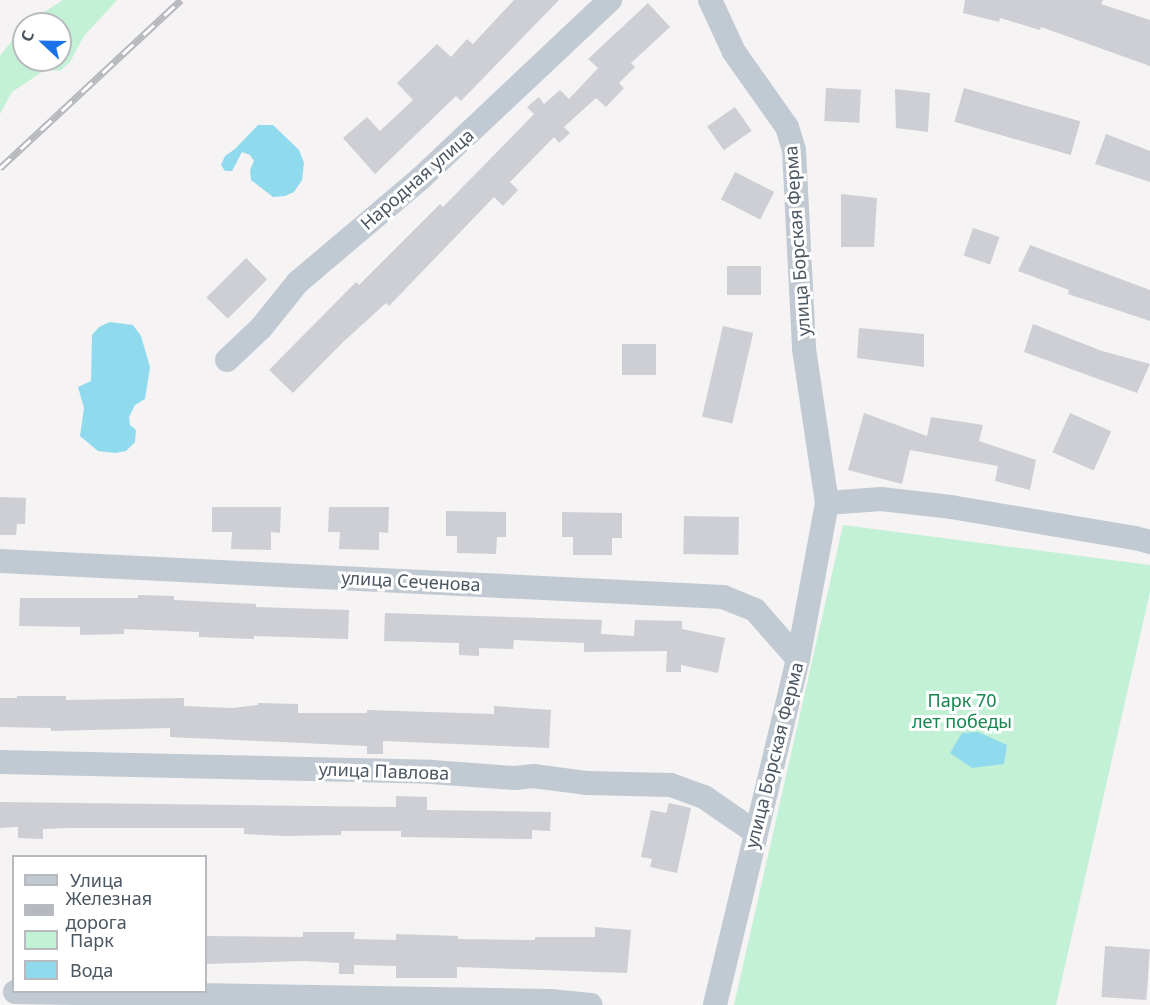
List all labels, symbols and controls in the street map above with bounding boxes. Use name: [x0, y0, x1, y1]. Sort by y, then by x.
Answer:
north arrow: [12, 12, 72, 72]
text: С: [15, 27, 39, 45]
street label: Народная улица: [356, 124, 478, 234]
street label: улица Борская Ферма: [780, 145, 814, 337]
street label: улица Сеченова: [341, 567, 481, 595]
street label: улица Борская Ферма: [740, 660, 808, 850]
park label: Парк 70 лет победы: [912, 690, 1012, 732]
street label: улица Павлова: [318, 758, 450, 784]
legend: [12, 855, 207, 993]
text: Улица: [70, 868, 123, 892]
text: Железная дорога: [66, 886, 152, 934]
text: Парк: [70, 928, 114, 952]
text: Вода: [70, 958, 113, 982]

